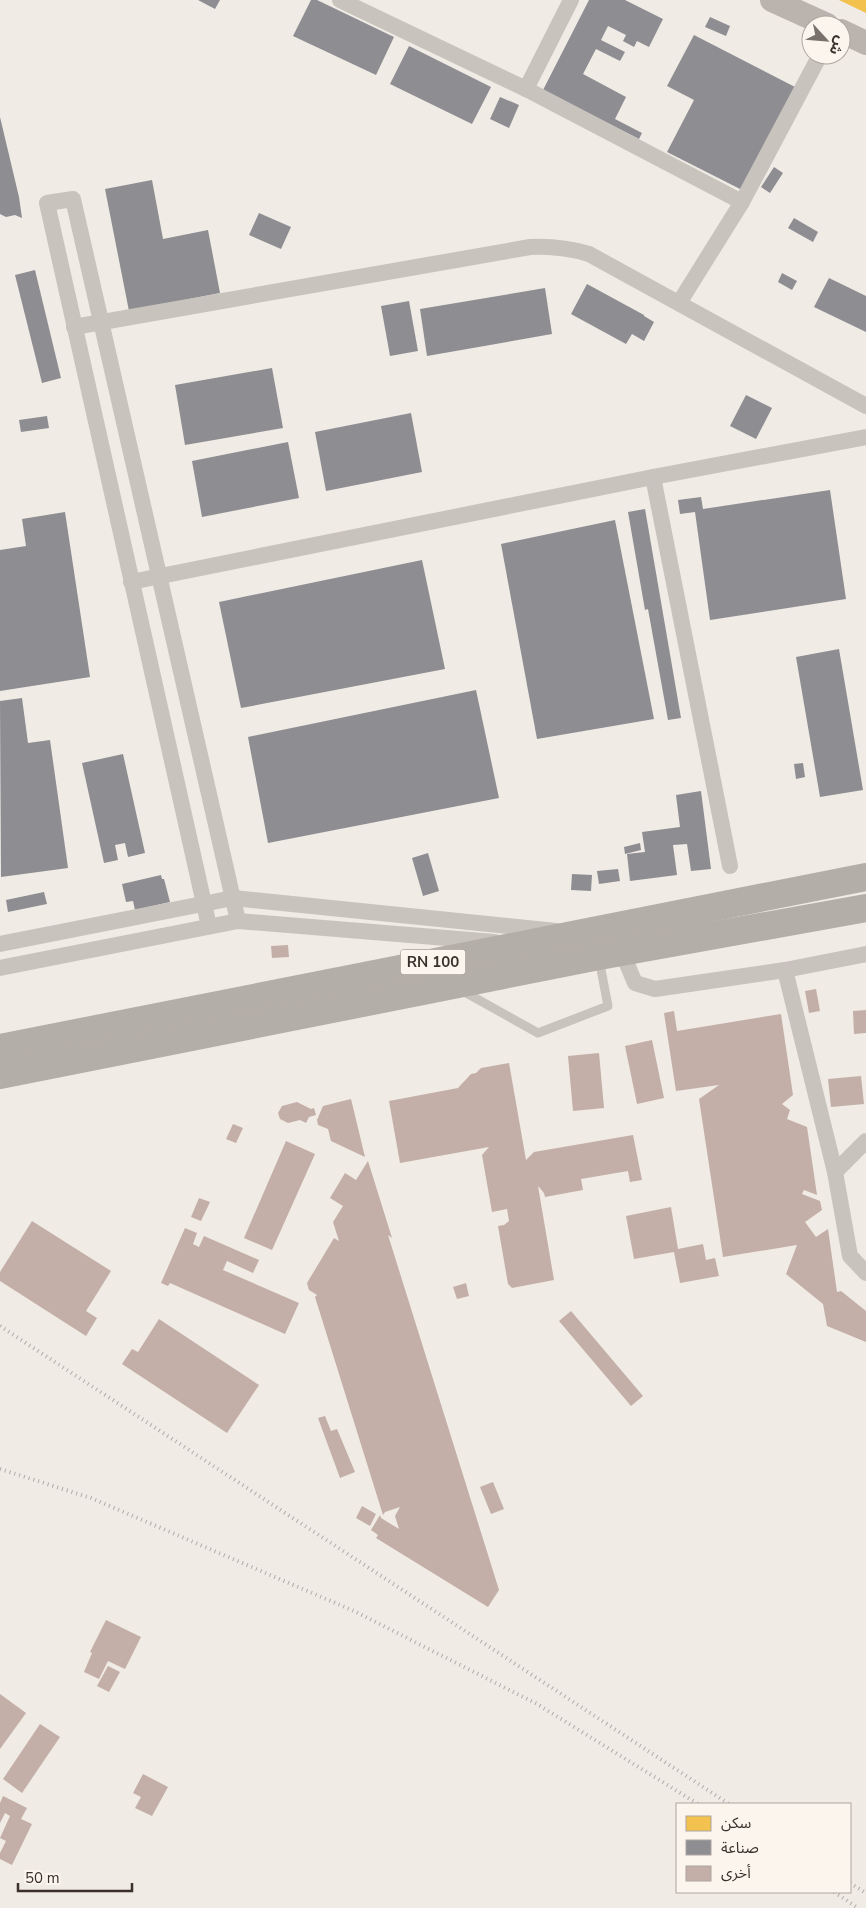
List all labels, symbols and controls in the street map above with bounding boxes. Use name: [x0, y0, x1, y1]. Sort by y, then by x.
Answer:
north arrow: [801, 15, 851, 65]
text: ش: [824, 33, 850, 58]
road number: RN 100: [400, 950, 466, 974]
legend: [676, 1803, 851, 1893]
text: سكن: [721, 1813, 752, 1833]
text: صناعة: [721, 1838, 759, 1858]
scale bar: [18, 1860, 131, 1892]
text: أخرى: [721, 1863, 751, 1883]
text: 50 m: [25, 1868, 60, 1888]

